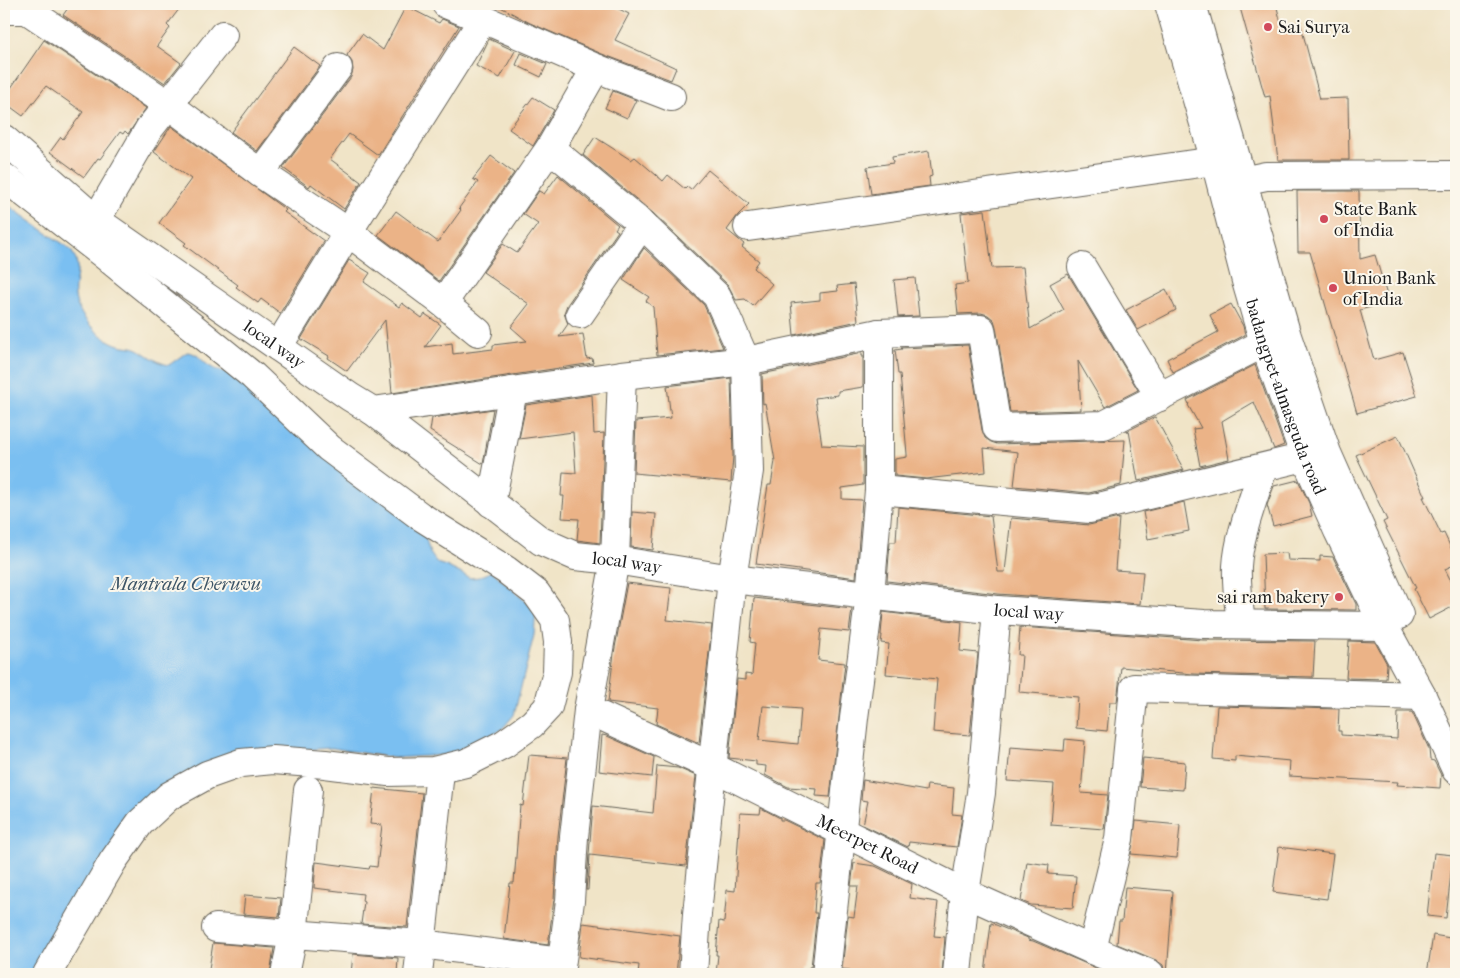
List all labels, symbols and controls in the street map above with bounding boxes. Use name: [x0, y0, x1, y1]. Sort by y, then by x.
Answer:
place label: Sai Surya: [1278, 17, 1350, 38]
marker: Sai Surya: [1262, 21, 1274, 33]
place label: State Bank of India: [1334, 199, 1418, 241]
marker: State Bank of India: [1318, 213, 1330, 225]
place label: Union Bank of India: [1343, 268, 1436, 310]
marker: Union Bank of India: [1327, 282, 1339, 294]
street label: badangpet-almasguda road: [1241, 296, 1331, 498]
street label: local way: [239, 316, 310, 374]
street label: local way: [590, 548, 664, 579]
water label: Mantrala Cheruvu: [109, 573, 261, 595]
place label: sai ram bakery: [1217, 587, 1330, 608]
marker: sai ram bakery: [1333, 591, 1345, 603]
street label: local way: [992, 600, 1066, 626]
street label: Meerpet Road: [813, 810, 922, 879]

